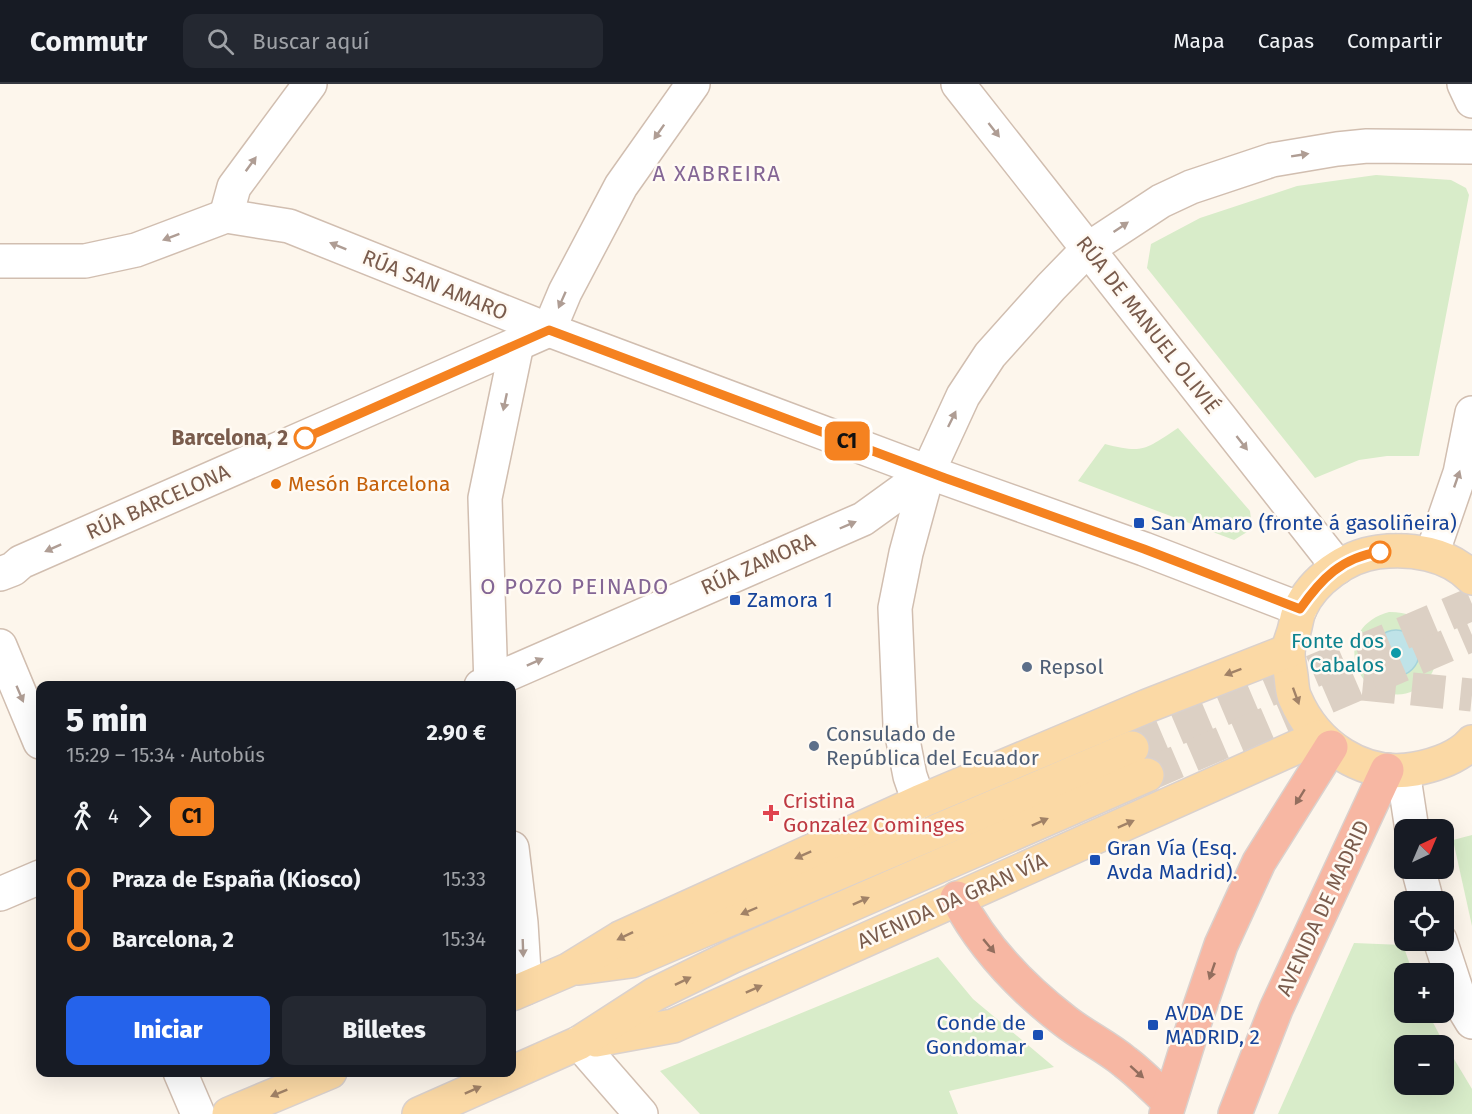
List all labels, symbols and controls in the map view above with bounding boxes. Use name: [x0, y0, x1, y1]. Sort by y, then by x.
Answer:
search box: [183, 14, 603, 68]
text: Commutr: [30, 25, 147, 58]
icon: search: [204, 25, 237, 58]
text: Buscar aquí: [252, 28, 369, 55]
text: Mapa: [1173, 28, 1225, 54]
text: Capas: [1258, 28, 1314, 54]
text: Compartir: [1347, 28, 1442, 54]
one-way arrow: [988, 122, 1001, 138]
one-way arrow: [653, 123, 665, 139]
one-way arrow: [1291, 151, 1310, 160]
one-way arrow: [245, 157, 257, 173]
district label: A XABREIRA: [653, 160, 781, 187]
one-way arrow: [1113, 222, 1129, 233]
street label: RÚA DE MANUEL OLIVIÉ: [1071, 231, 1225, 419]
one-way arrow: [162, 232, 180, 242]
one-way arrow: [329, 241, 347, 251]
street label: RÚA SAN AMARO: [358, 244, 512, 326]
one-way arrow: [557, 292, 567, 310]
one-way arrow: [500, 392, 509, 411]
one-way arrow: [948, 410, 957, 427]
line badge: C1: [820, 422, 874, 460]
place label: Barcelona, 2: [172, 425, 288, 451]
marker: Barcelona, 2: [294, 427, 316, 449]
text: C1: [837, 428, 857, 454]
one-way arrow: [1235, 436, 1247, 451]
street label: RÚA BARCELONA: [82, 459, 234, 545]
one-way arrow: [1453, 470, 1463, 488]
place label: Mesón Barcelona: [288, 471, 451, 497]
marker: Mesón Barcelona: [269, 477, 283, 491]
place label: San Amaro (fronte á gasoliñeira): [1151, 510, 1457, 536]
marker: San Amaro (fronte á gasoliñeira): [1132, 516, 1146, 530]
one-way arrow: [839, 520, 857, 529]
street label: RÚA ZAMORA: [697, 527, 819, 601]
unlabelled marker: [1369, 541, 1391, 563]
one-way arrow: [44, 544, 62, 553]
district label: O POZO PEINADO: [480, 573, 670, 600]
place label: Zamora 1: [747, 587, 833, 613]
marker: Zamora 1: [728, 593, 742, 607]
place label: Fonte dos Cabalos: [1291, 628, 1384, 678]
marker: Fonte dos Cabalos: [1389, 646, 1403, 660]
place label: Repsol: [1039, 654, 1104, 680]
one-way arrow: [526, 657, 543, 666]
marker: Repsol: [1020, 660, 1034, 674]
one-way arrow: [1224, 667, 1242, 677]
one-way arrow: [15, 685, 25, 703]
one-way arrow: [1292, 688, 1302, 706]
text: 5 min: [66, 700, 148, 740]
text: 2.90 €: [426, 719, 486, 746]
place label: Consulado de República del Ecuador: [826, 721, 1039, 771]
marker: Consulado de República del Ecuador: [807, 739, 821, 753]
text: 15:29 – 15:34 · Autobús: [66, 743, 265, 767]
place label: Cristina Gonzalez Cominges: [783, 788, 965, 838]
one-way arrow: [1294, 789, 1305, 805]
icon: walk: [66, 800, 99, 833]
icon: forward: [128, 800, 161, 833]
text: C1: [182, 803, 202, 829]
text: 4: [108, 804, 119, 828]
marker: Cristina Gonzalez Cominges: [764, 806, 778, 820]
street label: AVENIDA DE MADRID: [1271, 816, 1375, 1000]
one-way arrow: [1031, 817, 1049, 827]
one-way arrow: [1117, 819, 1135, 829]
north arrow: [1394, 819, 1454, 879]
map controls: [1394, 819, 1454, 1095]
place label: Gran Vía (Esq. Avda Madrid).: [1107, 835, 1238, 885]
street label: AVENIDA DA GRAN VÍA: [853, 847, 1051, 955]
one-way arrow: [793, 850, 811, 860]
marker: Gran Vía (Esq. Avda Madrid).: [1088, 853, 1102, 867]
text: Praza de España (Kiosco): [112, 866, 360, 893]
text: 15:33: [442, 867, 486, 891]
button: locate: [1394, 891, 1454, 951]
one-way arrow: [852, 895, 870, 905]
one-way arrow: [740, 906, 758, 916]
text: Barcelona, 2: [112, 926, 234, 953]
text: 15:34: [442, 927, 486, 951]
one-way arrow: [617, 931, 634, 940]
one-way arrow: [518, 938, 528, 957]
one-way arrow: [982, 939, 995, 954]
one-way arrow: [1207, 962, 1217, 980]
button: +: [1394, 963, 1454, 1023]
one-way arrow: [675, 976, 692, 985]
one-way arrow: [746, 984, 764, 994]
button: Iniciar: [66, 996, 270, 1065]
button: Billetes: [282, 996, 486, 1065]
place label: AVDA DE MADRID, 2: [1165, 1000, 1260, 1050]
place label: Conde de Gondomar: [926, 1010, 1026, 1060]
marker: AVDA DE MADRID, 2: [1146, 1018, 1160, 1032]
marker: Conde de Gondomar: [1031, 1028, 1045, 1042]
button: −: [1394, 1035, 1454, 1095]
one-way arrow: [1129, 1065, 1144, 1078]
one-way arrow: [464, 1085, 482, 1095]
one-way arrow: [270, 1089, 288, 1098]

